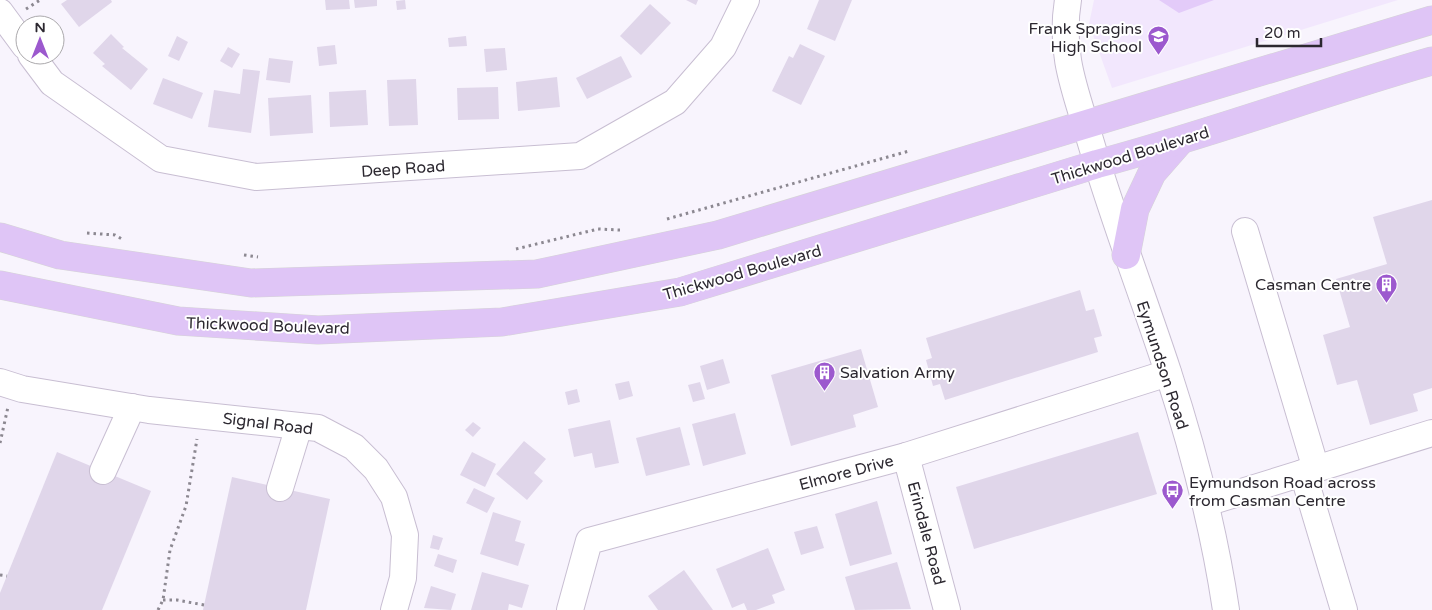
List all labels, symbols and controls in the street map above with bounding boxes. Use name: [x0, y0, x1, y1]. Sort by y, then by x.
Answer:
north arrow: [15, 15, 65, 65]
scale bar: [1257, 15, 1321, 47]
text: N: [34, 19, 46, 36]
place label: Frank Spragins High School: [1029, 19, 1142, 57]
text: 20 m: [1264, 24, 1301, 42]
school or university icon: Frank Spragins High School: [1146, 25, 1170, 56]
street label: Thickwood Boulevard: [1049, 122, 1211, 189]
street label: Deep Road: [360, 156, 446, 182]
street label: Thickwood Boulevard: [661, 241, 824, 305]
building icon: Casman Centre: [1375, 272, 1399, 303]
place label: Casman Centre: [1255, 275, 1371, 295]
street label: Eymundson Road: [1132, 298, 1192, 432]
street label: Thickwood Boulevard: [186, 313, 350, 339]
building icon: Salvation Army: [812, 360, 836, 391]
place label: Salvation Army: [840, 363, 955, 383]
street label: Signal Road: [222, 409, 314, 439]
street label: Elmore Drive: [797, 451, 896, 495]
place label: Eymundson Road across from Casman Centre: [1189, 473, 1376, 511]
street label: Erindale Road: [903, 479, 949, 587]
bus stop icon: Eymundson Road across from Casman Centre: [1161, 479, 1185, 510]

